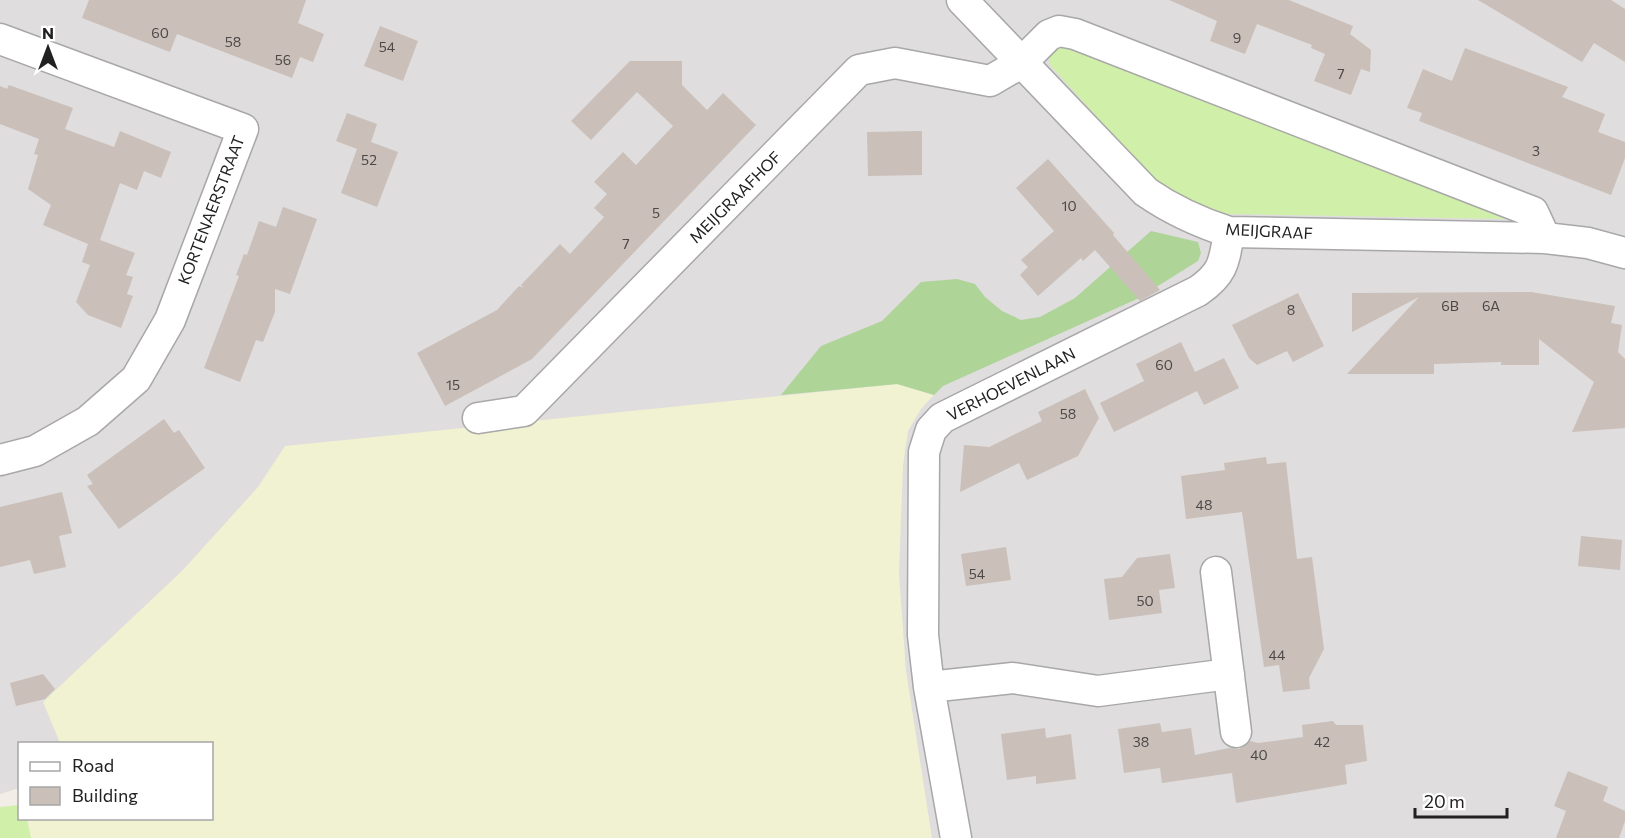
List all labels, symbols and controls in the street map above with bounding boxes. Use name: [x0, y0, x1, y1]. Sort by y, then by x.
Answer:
north arrow: [18, 18, 78, 78]
text: N: [42, 23, 54, 42]
house number: 60: [151, 24, 169, 41]
house number: 9: [1233, 29, 1241, 46]
house number: 58: [225, 33, 241, 50]
house number: 54: [379, 38, 396, 55]
house number: 56: [275, 51, 291, 68]
house number: 7: [1337, 65, 1345, 82]
street label: KORTENAERSTRAAT: [173, 133, 248, 287]
house number: 3: [1532, 142, 1540, 159]
street label: MEIJGRAAFHOF: [685, 147, 784, 246]
house number: 52: [361, 151, 377, 168]
house number: 10: [1061, 197, 1077, 214]
house number: 5: [652, 204, 660, 221]
street label: MEIJGRAAF: [1225, 219, 1313, 242]
house number: 7: [622, 235, 630, 252]
house number: 6B: [1441, 297, 1459, 314]
house number: 6A: [1482, 297, 1500, 314]
house number: 8: [1287, 301, 1295, 318]
street label: VERHOEVENLAAN: [943, 343, 1078, 424]
house number: 60: [1155, 356, 1173, 373]
house number: 15: [446, 376, 460, 393]
house number: 58: [1060, 405, 1076, 422]
house number: 48: [1196, 496, 1212, 513]
house number: 54: [969, 565, 986, 582]
house number: 50: [1136, 592, 1154, 609]
house number: 44: [1269, 646, 1286, 663]
house number: 38: [1133, 733, 1149, 750]
house number: 42: [1314, 733, 1330, 750]
legend: [18, 742, 213, 820]
house number: 40: [1250, 746, 1268, 763]
text: Road: [72, 754, 114, 776]
scale bar: [1415, 781, 1506, 819]
text: Building: [72, 784, 138, 806]
text: 20 m: [1424, 790, 1465, 812]

